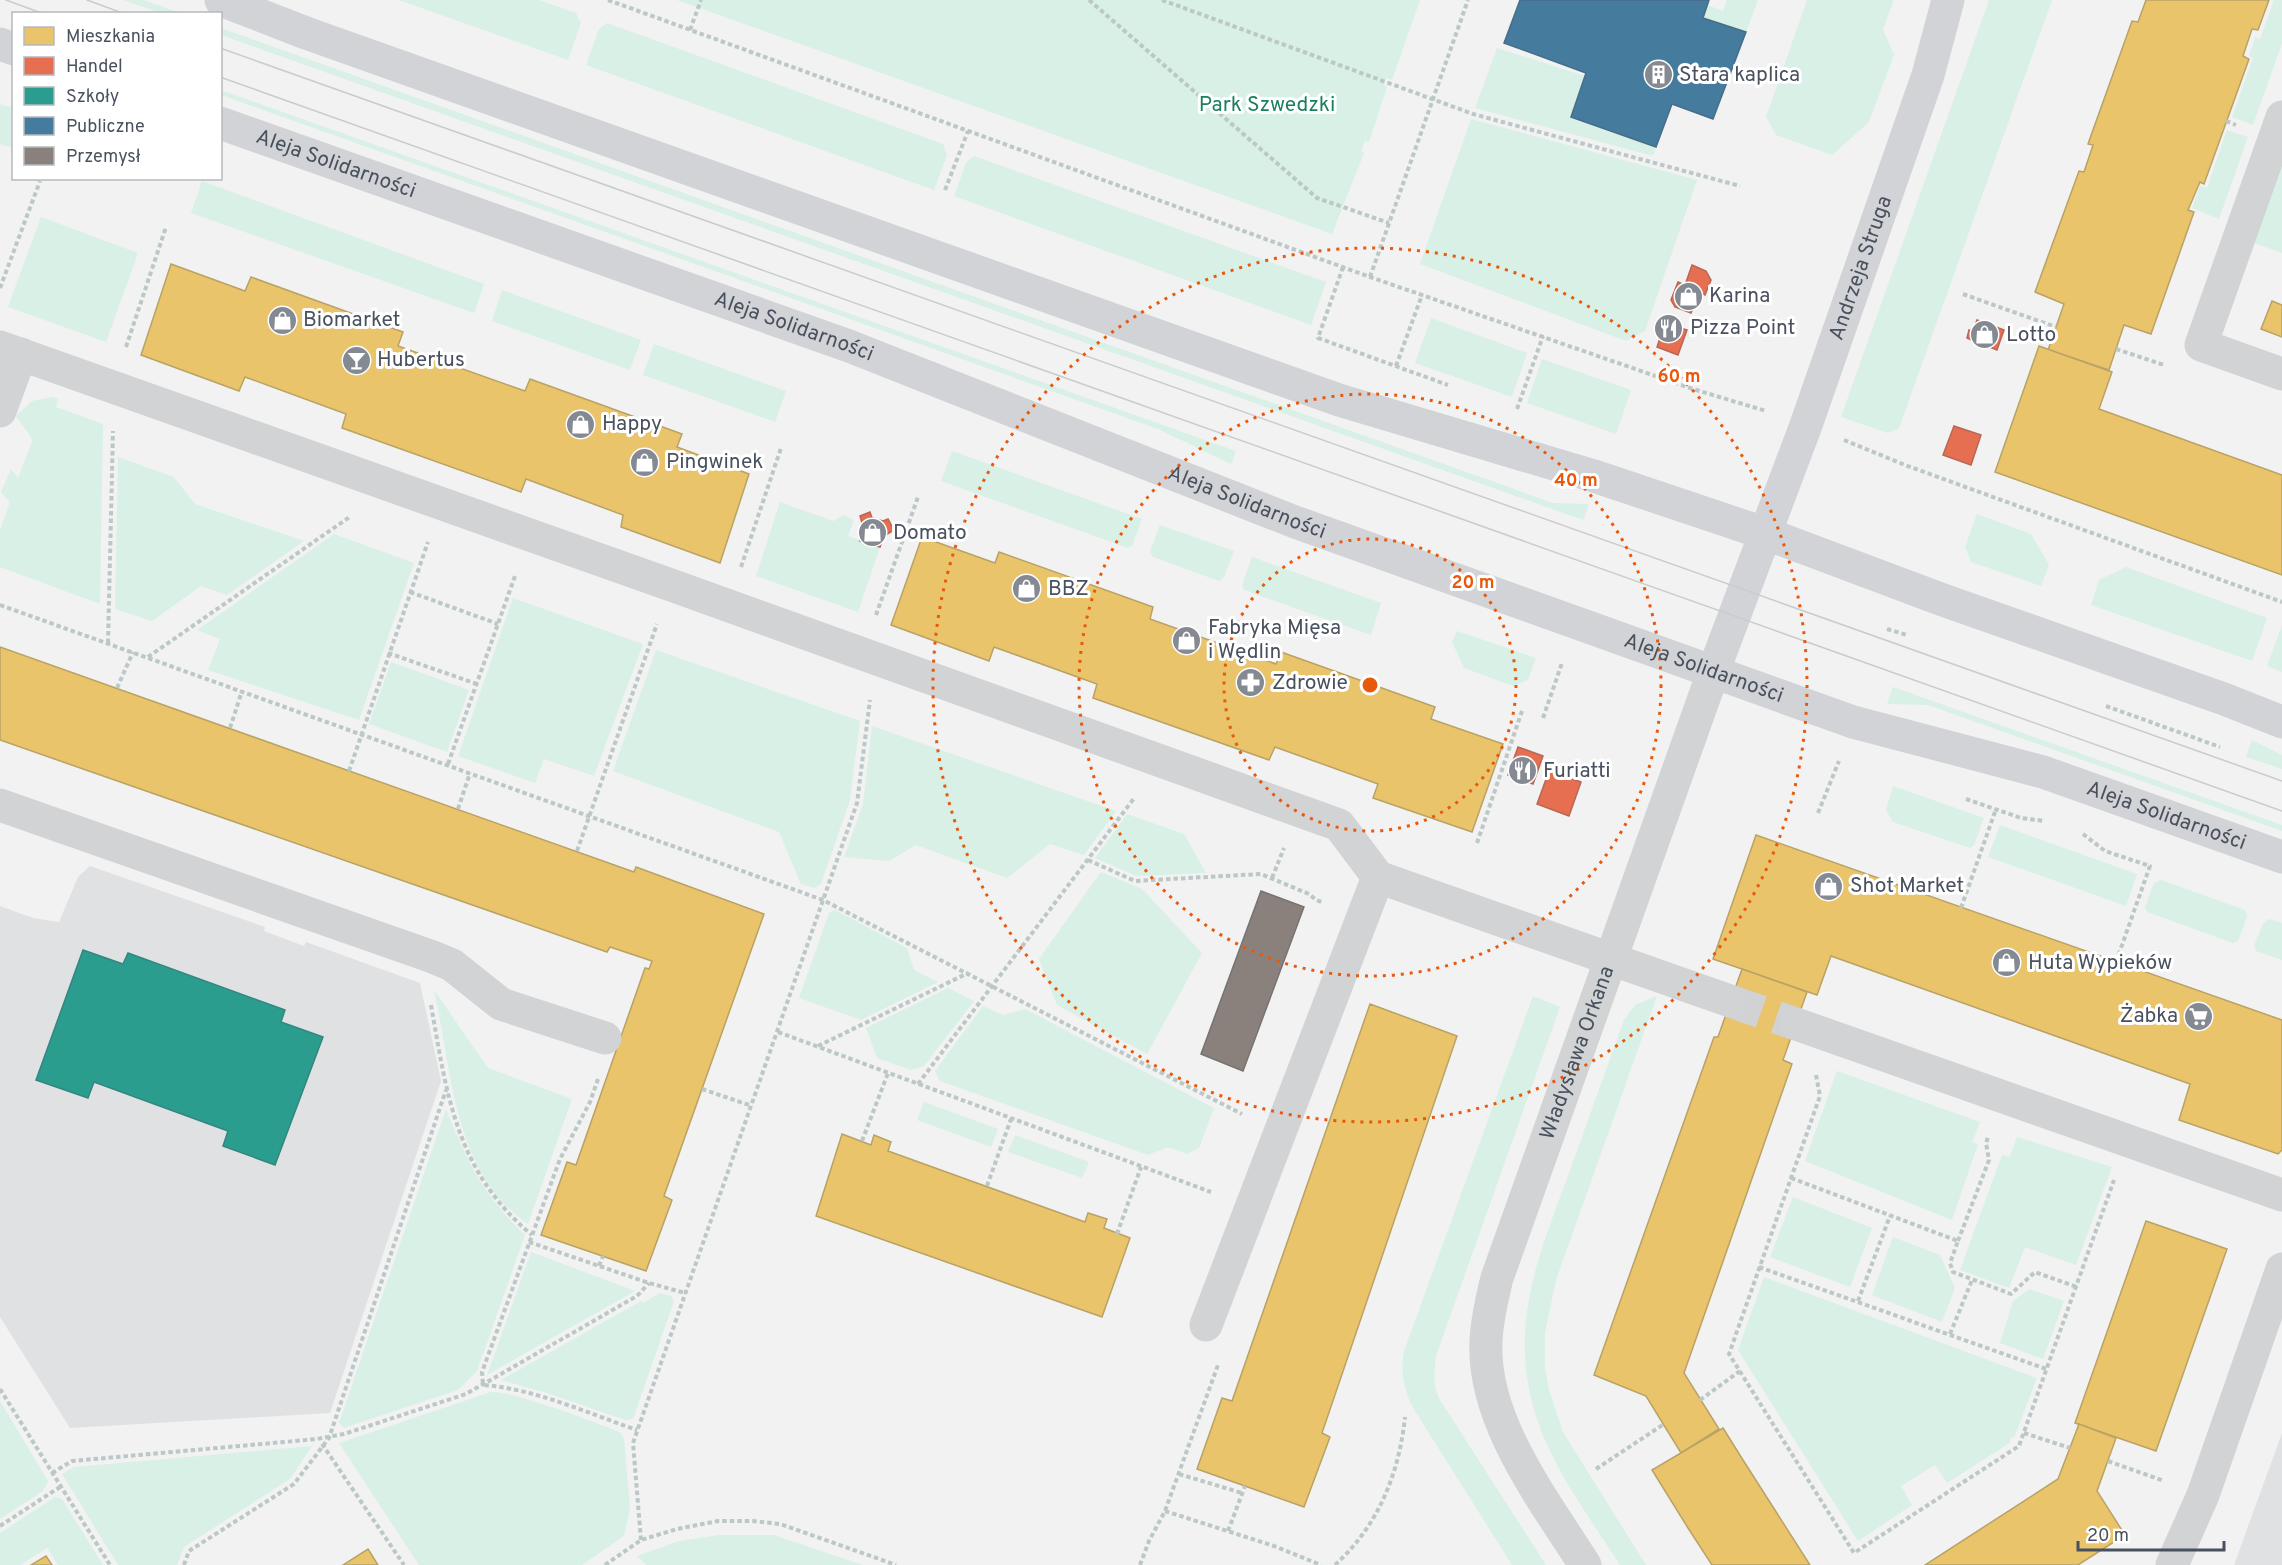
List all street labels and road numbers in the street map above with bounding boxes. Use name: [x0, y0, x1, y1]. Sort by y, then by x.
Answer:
street label: Aleja Solidarności: [252, 123, 420, 205]
street label: Andrzeja Struga: [1823, 192, 1898, 344]
street label: Aleja Solidarności: [710, 286, 878, 368]
street label: Aleja Solidarności: [1164, 460, 1330, 546]
street label: Aleja Solidarności: [1620, 627, 1787, 710]
street label: Aleja Solidarności: [2083, 775, 2250, 857]
street label: Władysława Orkana: [1534, 962, 1621, 1143]

